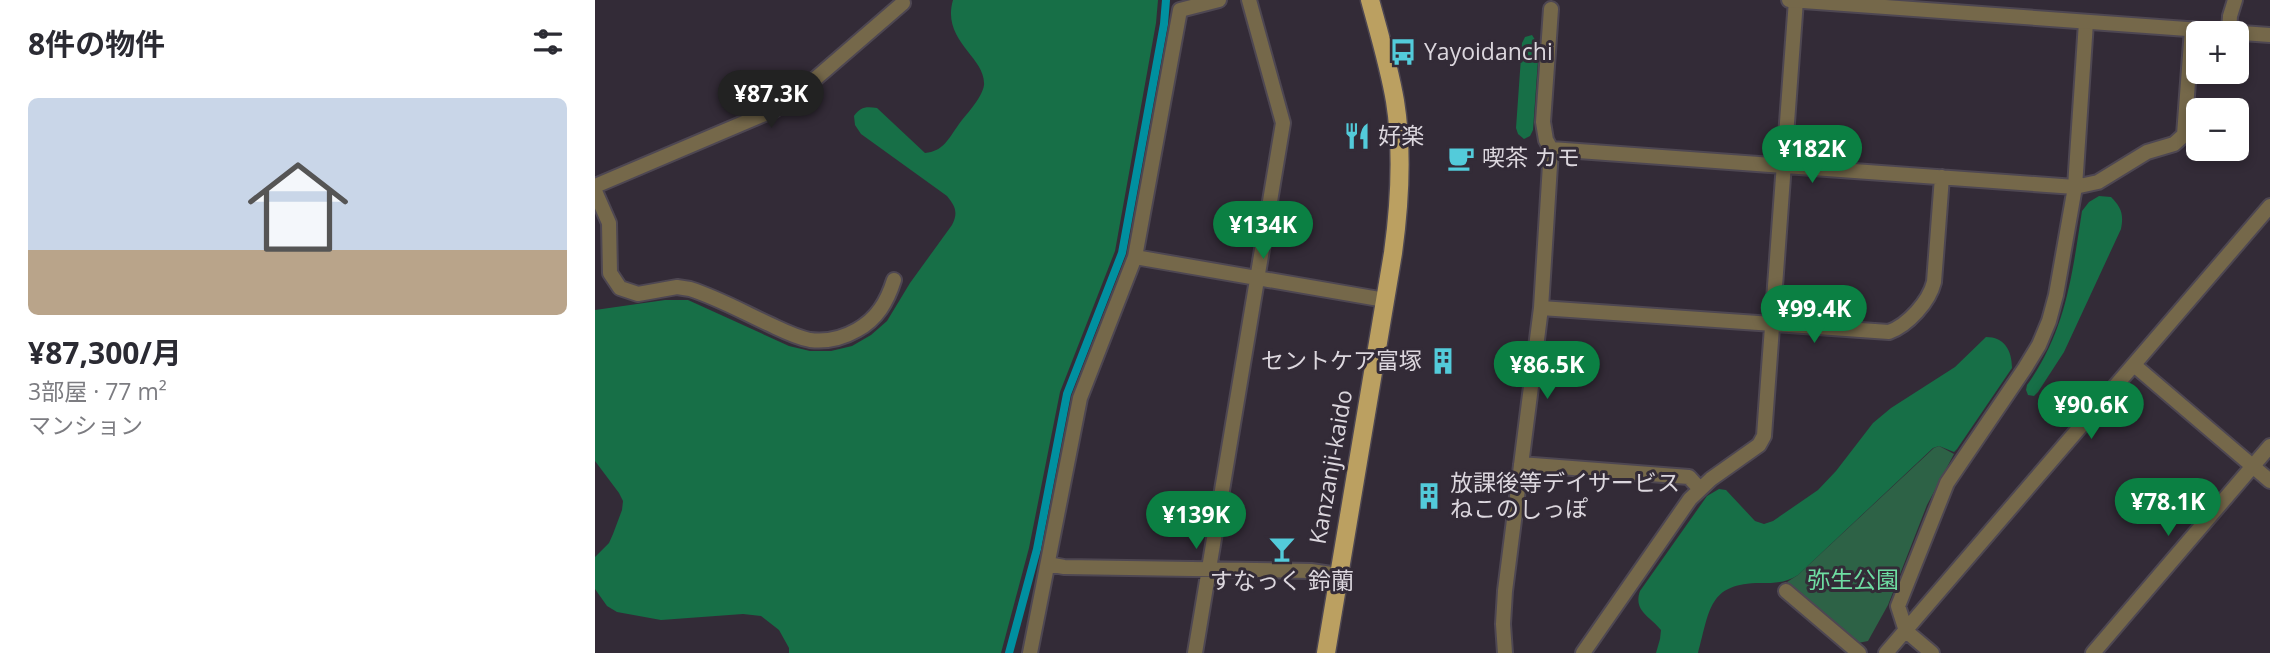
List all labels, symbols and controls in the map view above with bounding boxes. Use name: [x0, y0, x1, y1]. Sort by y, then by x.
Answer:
map controls: [2186, 21, 2249, 161]
button: +: [2186, 21, 2249, 84]
text: 8件の物件: [28, 23, 165, 64]
icon: filters: [529, 23, 567, 61]
place label: Yayoidanchi: [1424, 35, 1553, 67]
bus stop icon: Yayoidanchi: [1388, 37, 1418, 67]
pin: ¥87.3K: [714, 71, 828, 130]
text: ¥87.3K: [734, 77, 808, 109]
button: −: [2186, 98, 2249, 161]
place label: 好楽: [1378, 119, 1424, 151]
restaurant icon: 好楽: [1342, 121, 1372, 151]
pin: ¥182K: [1763, 125, 1861, 185]
text: ¥182K: [1778, 132, 1846, 164]
place label: 喫茶 カモ: [1482, 141, 1580, 173]
cafe icon: 喫茶 カモ: [1446, 143, 1476, 173]
icon: home: [235, 144, 361, 270]
pin: ¥134K: [1214, 202, 1312, 261]
text: ¥134K: [1229, 208, 1297, 240]
pin: ¥99.4K: [1757, 286, 1871, 345]
text: ¥99.4K: [1777, 292, 1851, 324]
text: ¥87,300/月: [28, 332, 182, 373]
pin: ¥86.5K: [1490, 342, 1604, 401]
place label: セントケア富塚: [1261, 344, 1422, 376]
building icon: セントケア富塚: [1428, 346, 1458, 376]
text: ¥86.5K: [1510, 348, 1584, 380]
text: 3部屋 · 77 m²: [28, 375, 167, 407]
pin: ¥90.6K: [2034, 382, 2148, 441]
street label: Kanzanji-kaido: [1301, 387, 1359, 547]
text: ¥90.6K: [2054, 388, 2128, 420]
text: マンション: [28, 409, 143, 441]
place label: 放課後等デイサービス ねこのしっぽ: [1450, 466, 1680, 524]
pin: ¥78.1K: [2111, 478, 2225, 538]
building icon: 放課後等デイサービス ねこのしっぽ: [1414, 481, 1444, 511]
text: ¥78.1K: [2131, 485, 2205, 517]
pin: ¥139K: [1147, 491, 1245, 551]
text: ¥139K: [1162, 498, 1230, 530]
bar icon: すなっく 鈴蘭: [1267, 534, 1297, 564]
park label: 弥生公園: [1807, 563, 1899, 595]
place label: すなっく 鈴蘭: [1210, 564, 1354, 596]

